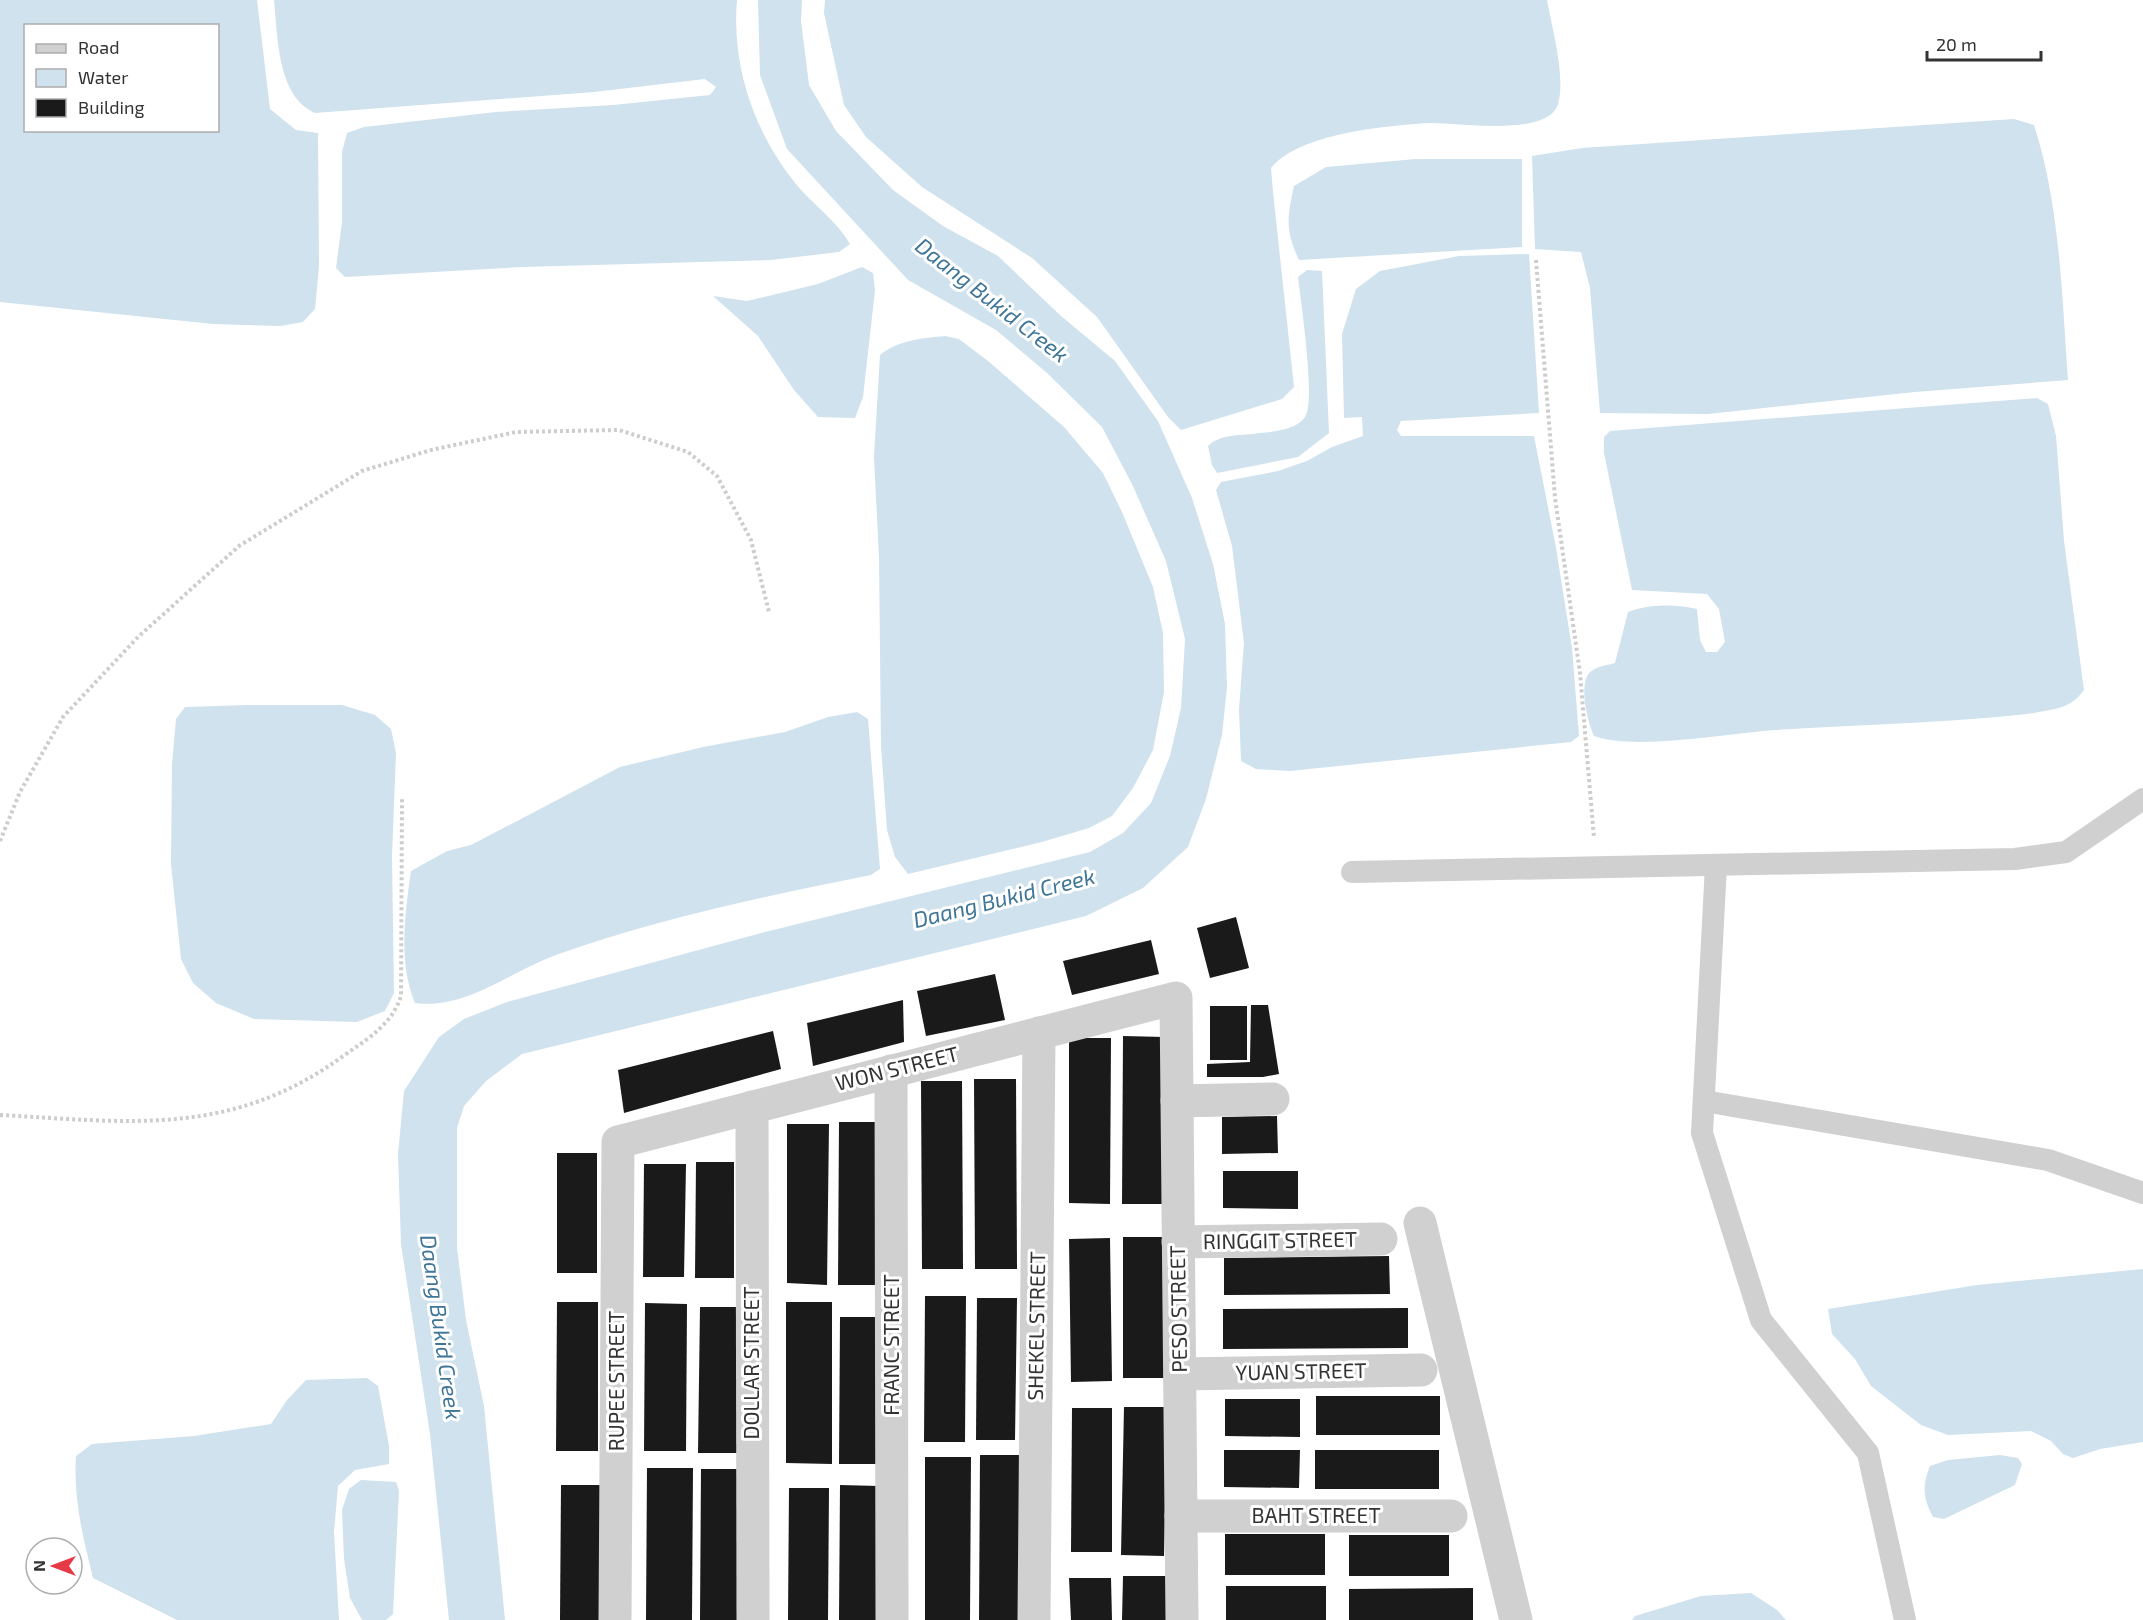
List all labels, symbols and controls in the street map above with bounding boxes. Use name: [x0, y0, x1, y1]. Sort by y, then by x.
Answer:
legend: [24, 24, 219, 132]
scale bar: [1927, 24, 2041, 62]
text: 20 m: [1936, 33, 1977, 55]
text: Road: [78, 36, 119, 58]
text: Water: [78, 66, 128, 88]
text: Building: [78, 96, 145, 118]
water label: Daang Bukid Creek: [911, 232, 1074, 367]
water label: Daang Bukid Creek: [910, 862, 1097, 932]
street label: WON STREET: [832, 1040, 961, 1095]
street label: RINGGIT STREET: [1203, 1226, 1357, 1253]
water label: Daang Bukid Creek: [416, 1233, 468, 1421]
street label: PESO STREET: [1164, 1245, 1191, 1373]
street label: SHEKEL STREET: [1022, 1251, 1049, 1401]
street label: FRANC STREET: [878, 1274, 903, 1416]
street label: DOLLAR STREET: [738, 1287, 763, 1439]
street label: RUPEE STREET: [603, 1311, 628, 1451]
street label: YUAN STREET: [1235, 1357, 1367, 1384]
street label: BAHT STREET: [1251, 1502, 1381, 1527]
north arrow: [24, 1536, 84, 1596]
text: N: [29, 1560, 48, 1572]

